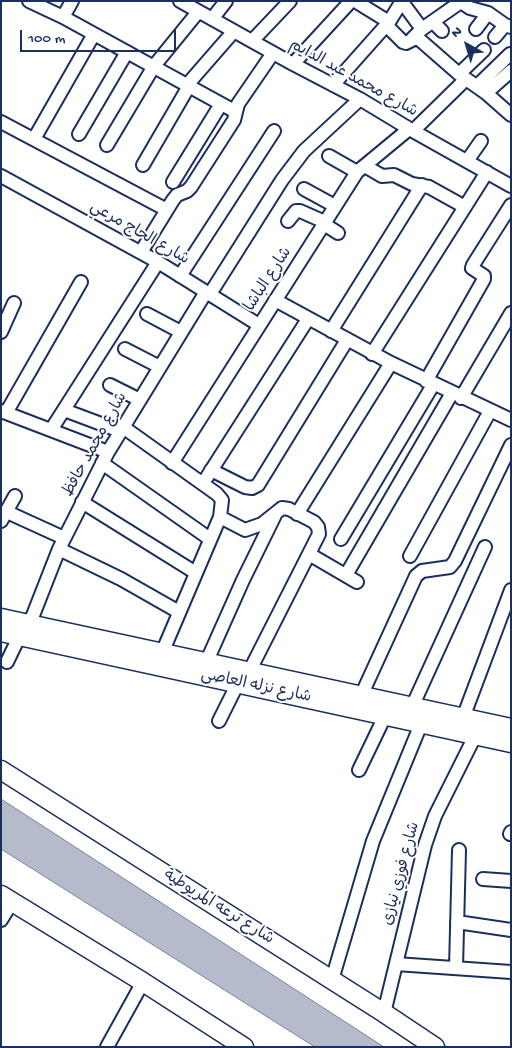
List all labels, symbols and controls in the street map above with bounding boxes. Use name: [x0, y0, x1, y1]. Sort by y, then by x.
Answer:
scale bar: [22, 20, 179, 52]
north arrow: [442, 20, 492, 70]
text: N: [448, 23, 466, 42]
text: 100 m: [28, 30, 65, 48]
street label: شارع محمد عبد الدايم: [286, 36, 420, 122]
street label: شارع الحاج مرعي: [86, 198, 192, 270]
street label: شارع الباشا: [241, 244, 297, 316]
street label: شارع محمد حافظ: [59, 390, 133, 500]
street label: شارع نزله العاصى: [199, 666, 313, 708]
street label: شارع فوزي نيازى: [379, 820, 425, 928]
street label: شارع ترعه المريوطية: [159, 866, 277, 950]

